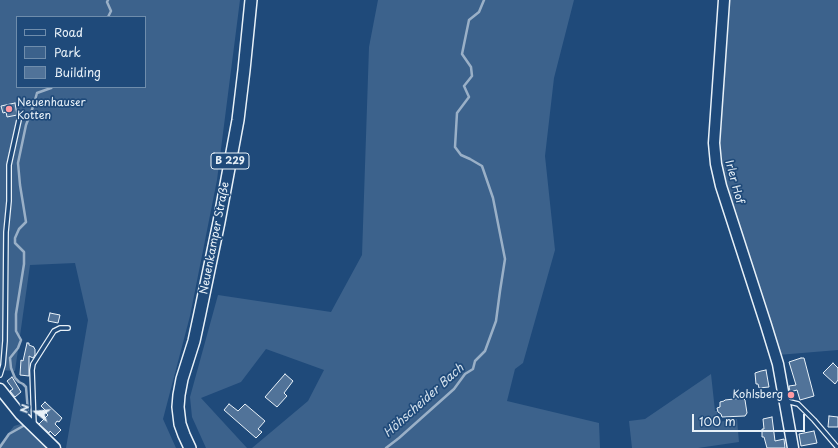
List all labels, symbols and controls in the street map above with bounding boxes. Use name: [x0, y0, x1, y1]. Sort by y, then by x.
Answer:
legend: [16, 16, 146, 88]
text: Road: [54, 23, 83, 41]
text: Park: [54, 43, 81, 61]
text: Building: [54, 63, 101, 81]
place label: Neuenhauser Kotten: [17, 96, 85, 122]
marker: Neuenhauser Kotten: [4, 104, 14, 114]
road number: B 229: [211, 153, 249, 169]
street label: Irler Hof: [722, 159, 746, 205]
street label: Neuenkamper Straße: [198, 181, 232, 295]
water label: Höhscheider Bach: [381, 361, 467, 441]
place label: Kohlsberg: [732, 388, 783, 402]
marker: Kohlsberg: [786, 390, 796, 400]
north arrow: [16, 392, 56, 432]
text: N: [15, 402, 33, 415]
scale bar: [694, 406, 807, 432]
text: 100 m: [699, 412, 736, 430]

